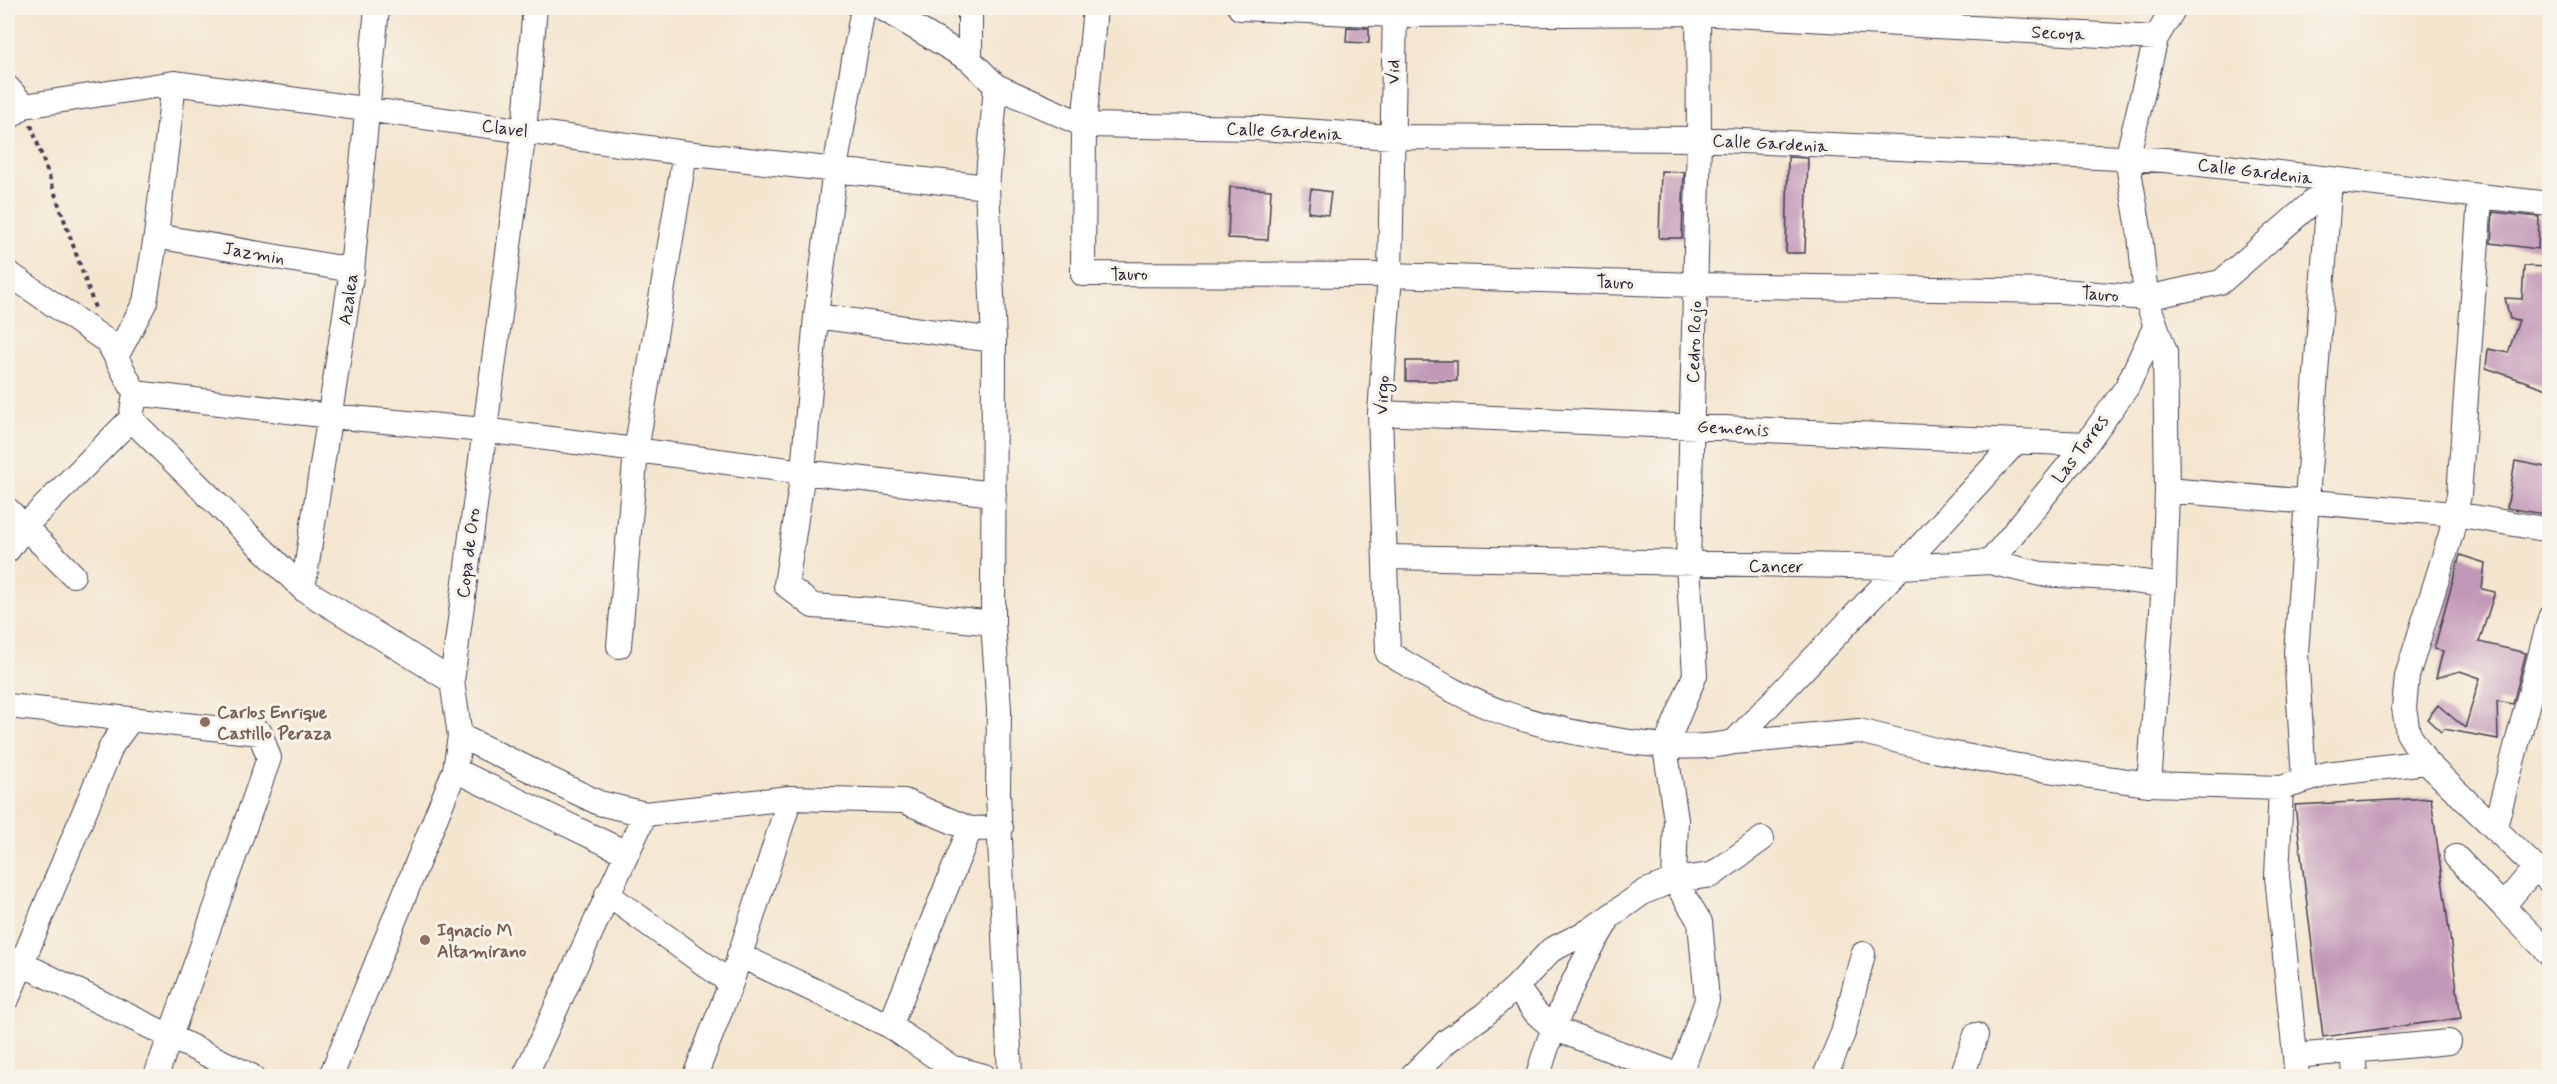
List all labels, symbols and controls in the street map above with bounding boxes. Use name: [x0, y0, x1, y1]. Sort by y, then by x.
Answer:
street label: Secoya: [2031, 21, 2086, 47]
street label: Vid: [1382, 59, 1406, 85]
street label: Clavel: [480, 114, 530, 144]
street label: Calle Gardenia: [1226, 117, 1343, 147]
street label: Calle Gardenia: [1712, 129, 1829, 159]
street label: Calle Gardenia: [2196, 153, 2314, 191]
street label: Jazmin: [221, 237, 287, 271]
street label: Tauro: [1110, 263, 1148, 287]
street label: Tauro: [1596, 270, 1634, 296]
street label: Azalea: [334, 272, 364, 326]
street label: Tauro: [2080, 281, 2120, 309]
street label: Cedro Rojo: [1682, 300, 1708, 384]
street label: Virgo: [1370, 375, 1397, 415]
street label: Las Torres: [2047, 410, 2114, 489]
street label: Gemenis: [1696, 415, 1770, 443]
street label: Copa de Oro: [452, 507, 486, 600]
street label: Cancer: [1748, 555, 1804, 579]
place label: Carlos Enrique Castillo Peraza: [217, 701, 332, 746]
marker: Carlos Enrique Castillo Peraza: [198, 715, 212, 729]
place label: Ignacio M Altamirano: [437, 919, 526, 964]
marker: Ignacio M Altamirano: [418, 933, 432, 947]

